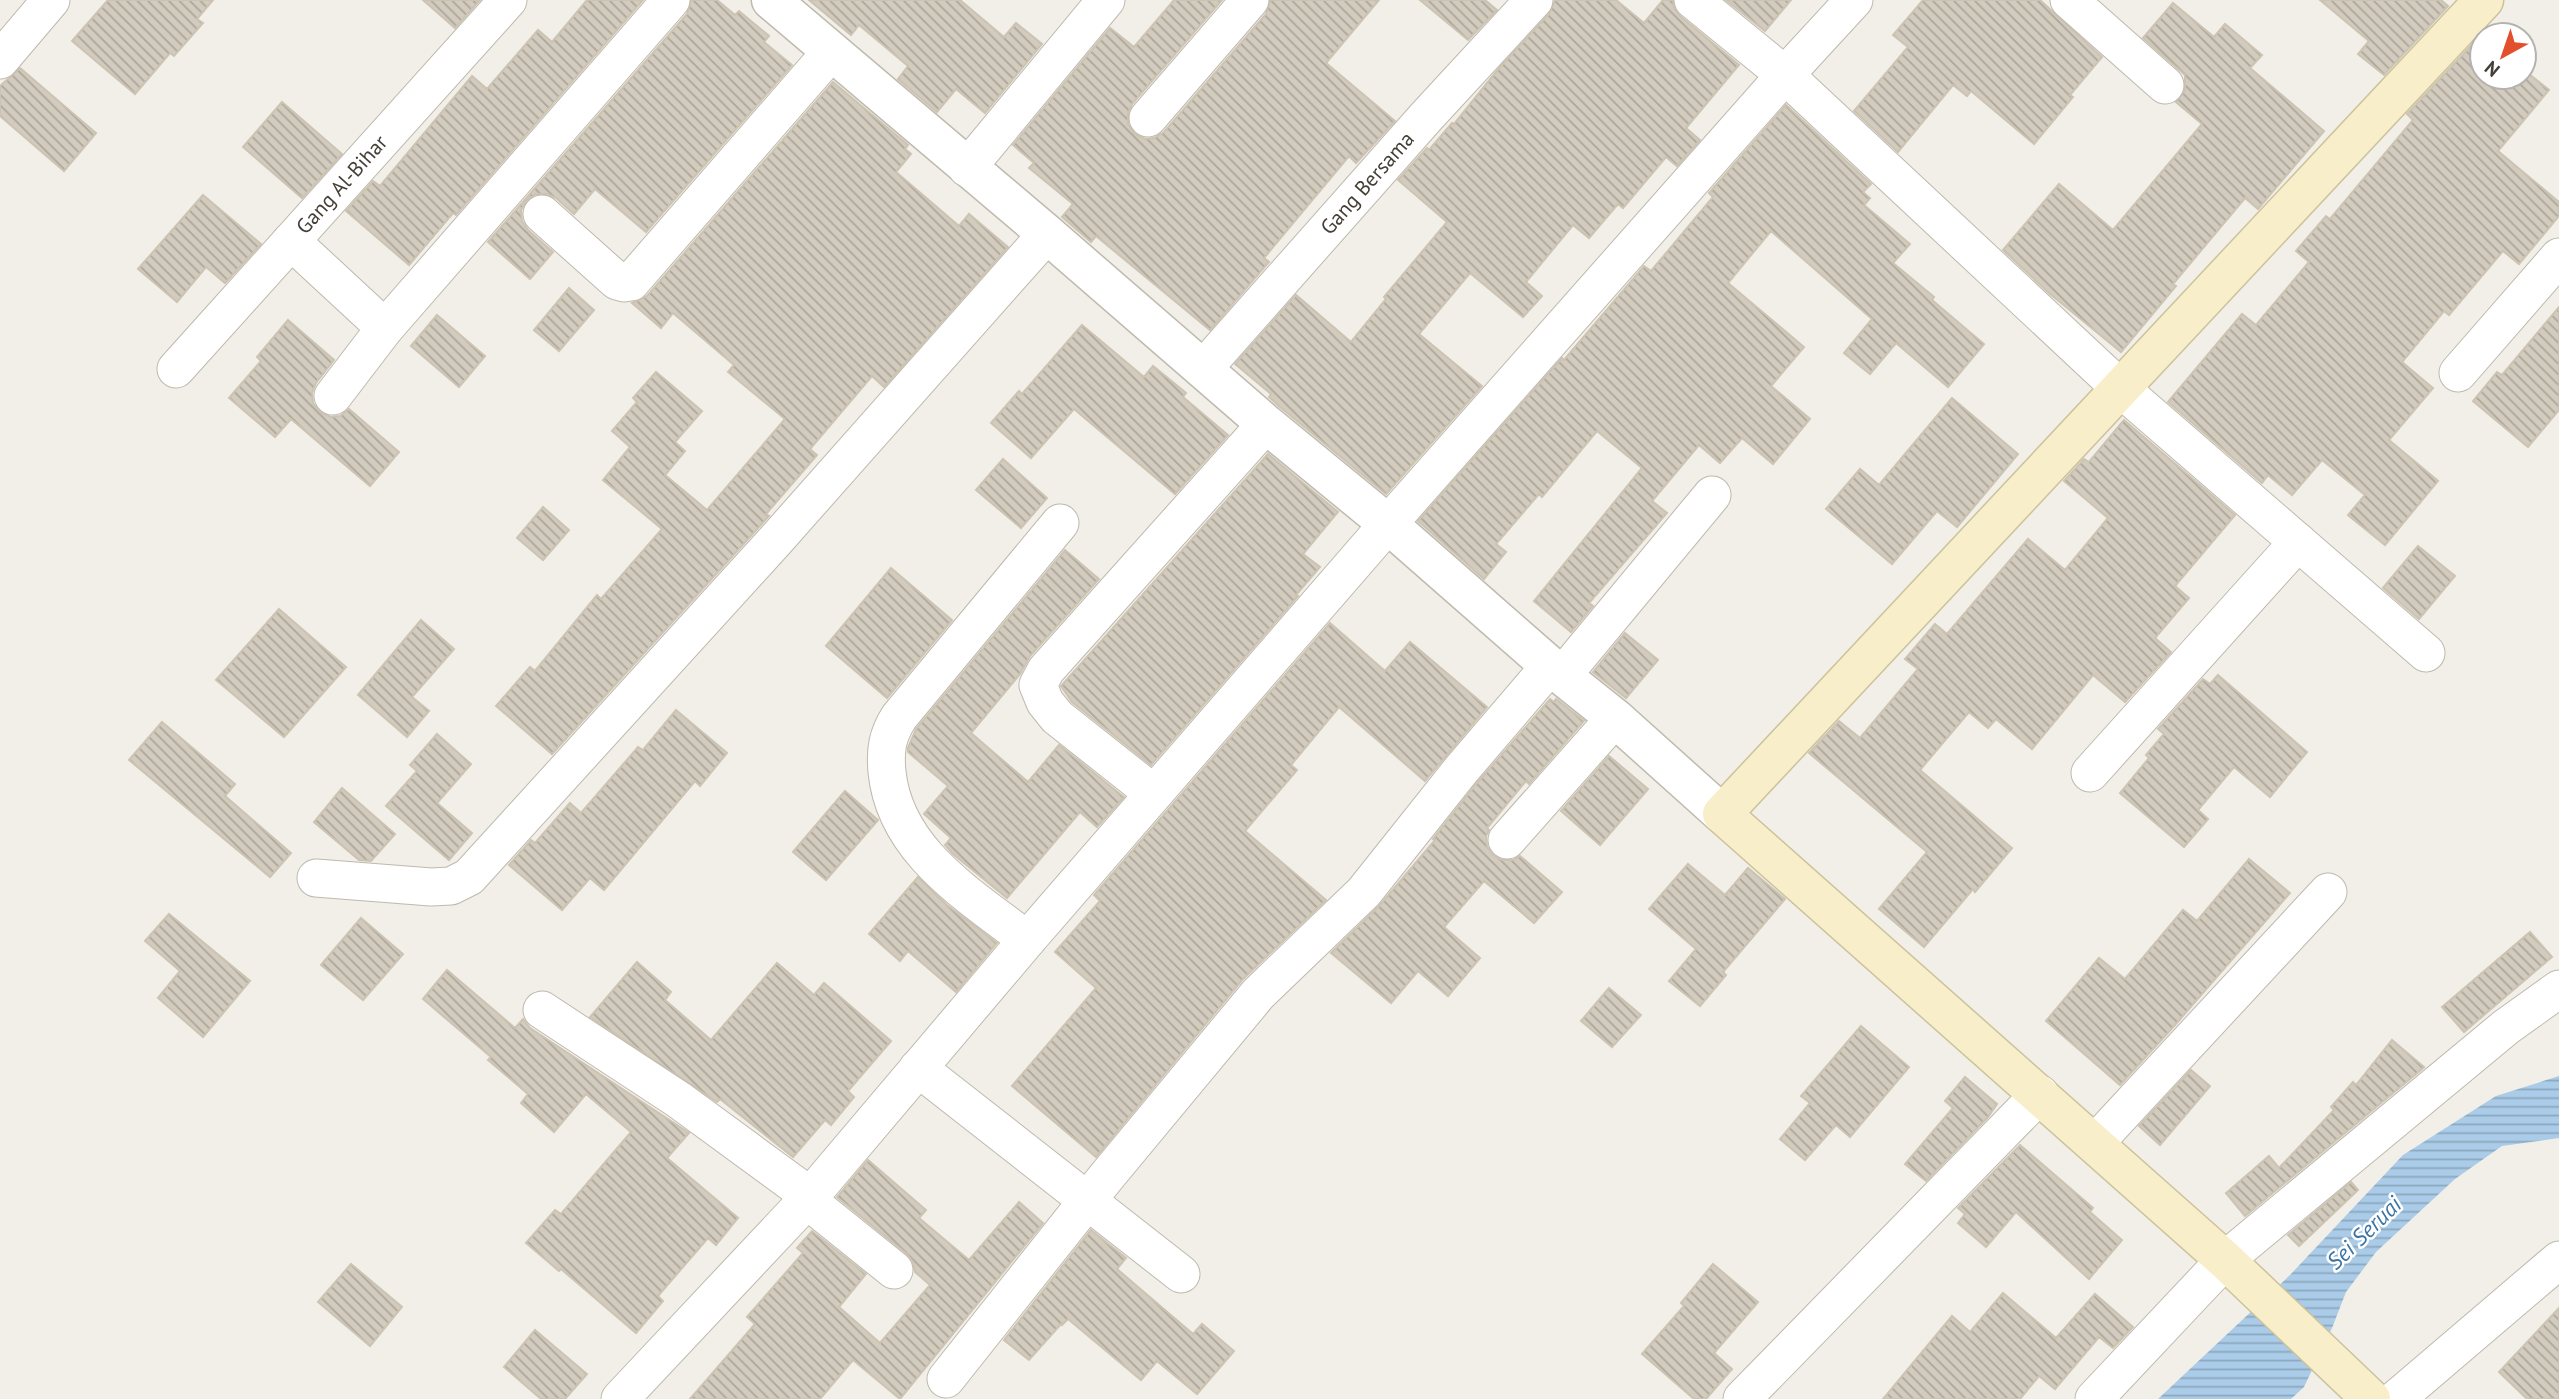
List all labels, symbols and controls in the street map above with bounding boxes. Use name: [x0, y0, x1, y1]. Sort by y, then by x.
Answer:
north arrow: [2468, 21, 2538, 91]
text: N: [2480, 56, 2505, 82]
street label: Gang Bersama: [1314, 126, 1420, 240]
street label: Gang Al-Bihar: [290, 129, 393, 239]
water label: Sei Seruai: [2320, 1189, 2408, 1275]

